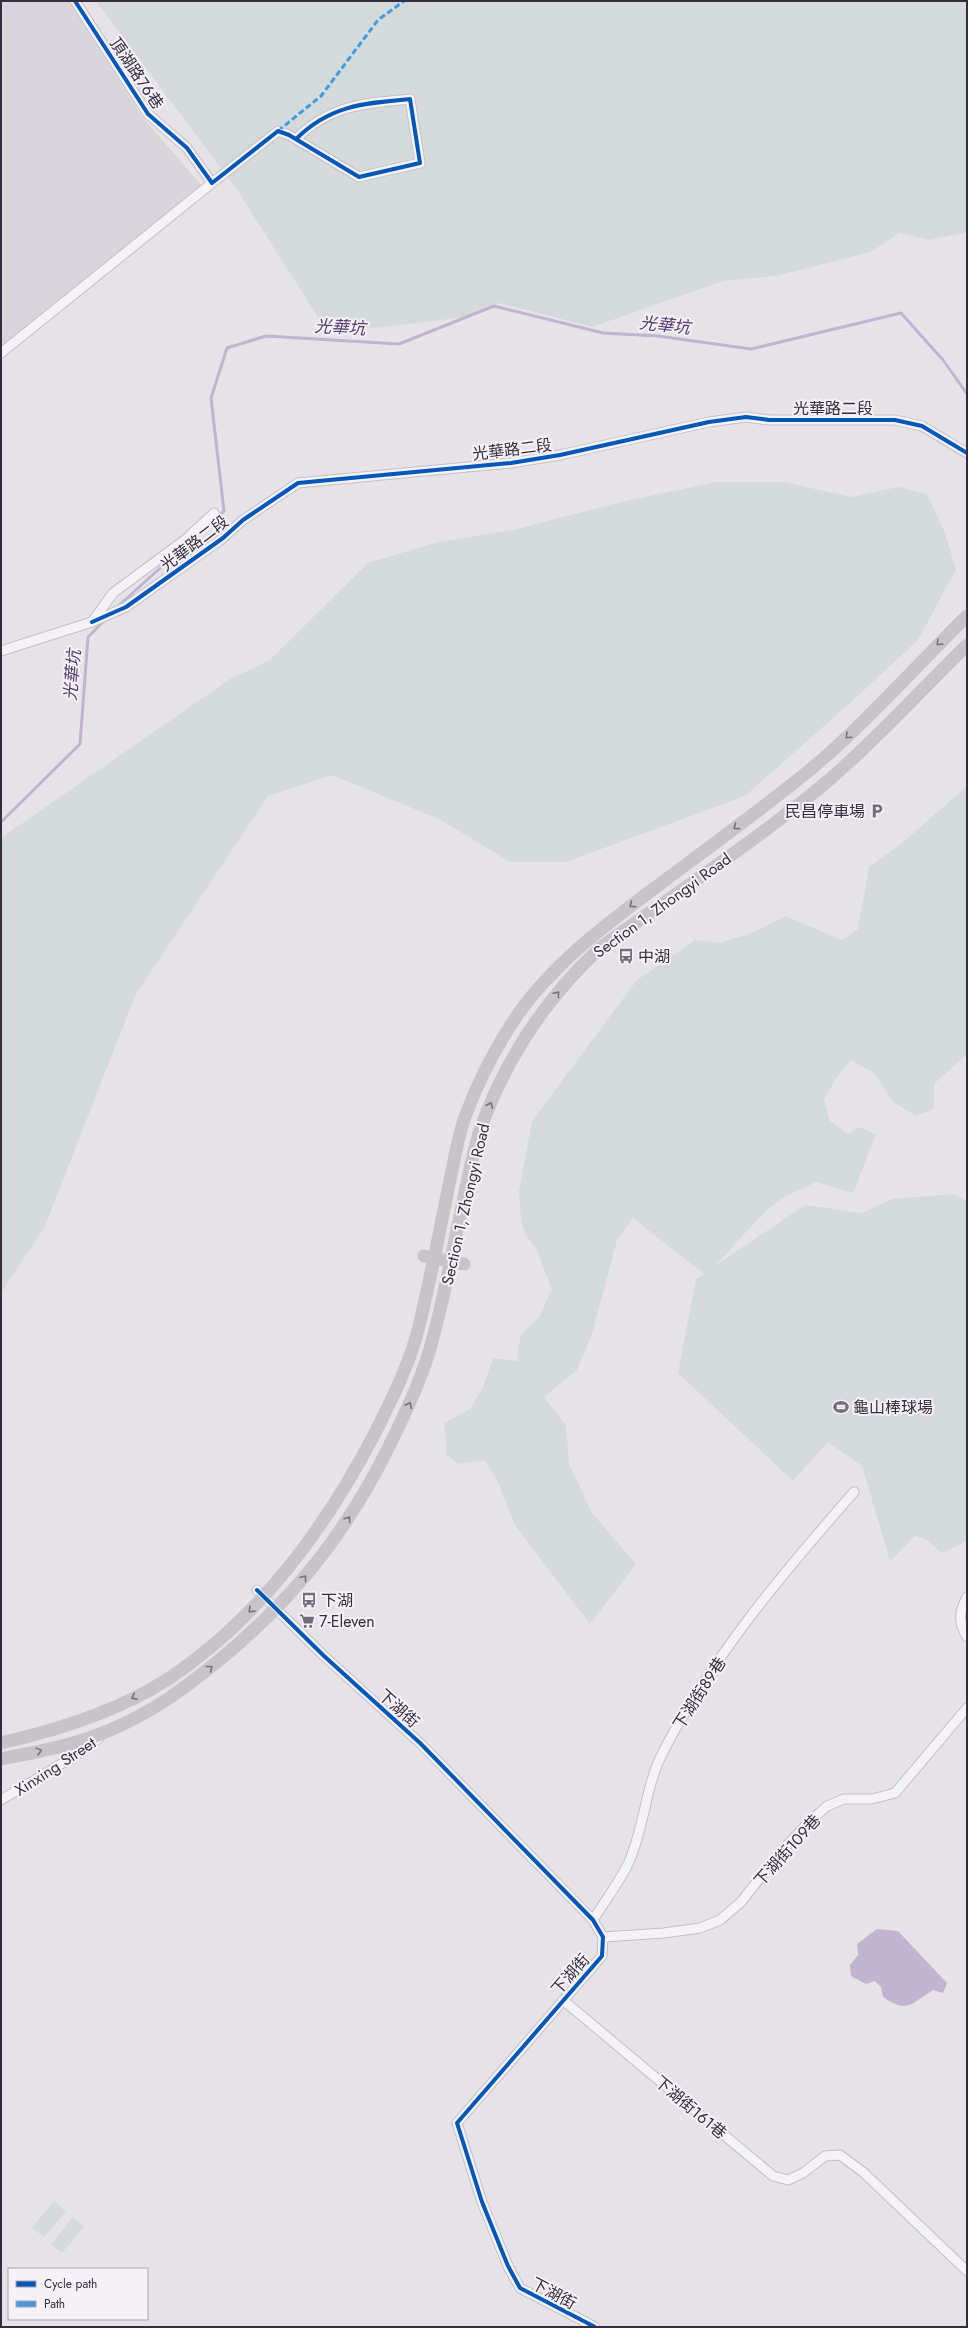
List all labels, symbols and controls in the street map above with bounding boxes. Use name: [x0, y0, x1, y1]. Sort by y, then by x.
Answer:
street label: 頂湖路76巷: [104, 33, 169, 114]
water label: 光華坑: [638, 310, 695, 340]
water label: 光華坑: [314, 314, 369, 340]
street label: 光華路二段: [793, 397, 873, 420]
street label: 光華路二段: [471, 433, 553, 466]
street label: 光華路二段: [155, 510, 233, 577]
one-way arrow: [936, 639, 944, 646]
water label: 光華坑: [58, 646, 86, 701]
one-way arrow: [845, 731, 853, 739]
place label: 民昌停車場: [785, 800, 865, 823]
parking icon: 民昌停車場: [868, 802, 886, 820]
one-way arrow: [734, 822, 741, 829]
street label: Section 1, Zhongyi Road: [589, 847, 736, 963]
one-way arrow: [630, 900, 637, 907]
place label: 中湖: [638, 945, 670, 968]
bus stop icon: 中湖: [617, 947, 635, 965]
one-way arrow: [552, 991, 559, 998]
one-way arrow: [486, 1101, 494, 1108]
street label: Section 1, Zhongyi Road: [436, 1121, 495, 1287]
place label: 龜山棒球場: [853, 1396, 933, 1419]
sports icon: 龜山棒球場: [832, 1398, 850, 1416]
one-way arrow: [404, 1402, 412, 1409]
one-way arrow: [343, 1517, 350, 1524]
one-way arrow: [300, 1576, 307, 1583]
place label: 下湖: [321, 1589, 353, 1612]
bus stop icon: 下湖: [300, 1591, 318, 1609]
one-way arrow: [248, 1605, 256, 1613]
place label: 7-Eleven: [319, 1610, 375, 1633]
supermarket icon: 7-Eleven: [298, 1612, 316, 1630]
street label: 下湖街89巷: [667, 1653, 731, 1734]
one-way arrow: [206, 1665, 213, 1672]
street label: 下湖街: [373, 1684, 424, 1733]
one-way arrow: [130, 1692, 138, 1700]
street label: Xinxing Street: [10, 1731, 101, 1801]
one-way arrow: [35, 1747, 42, 1756]
street label: 下湖街109巷: [749, 1809, 826, 1891]
street label: 下湖街: [546, 1949, 595, 2000]
street label: 下湖街161巷: [650, 2070, 732, 2144]
legend: [8, 2268, 148, 2320]
street label: 下湖街: [527, 2272, 580, 2315]
text: Cycle path: [44, 2275, 97, 2293]
text: Path: [44, 2295, 65, 2313]

